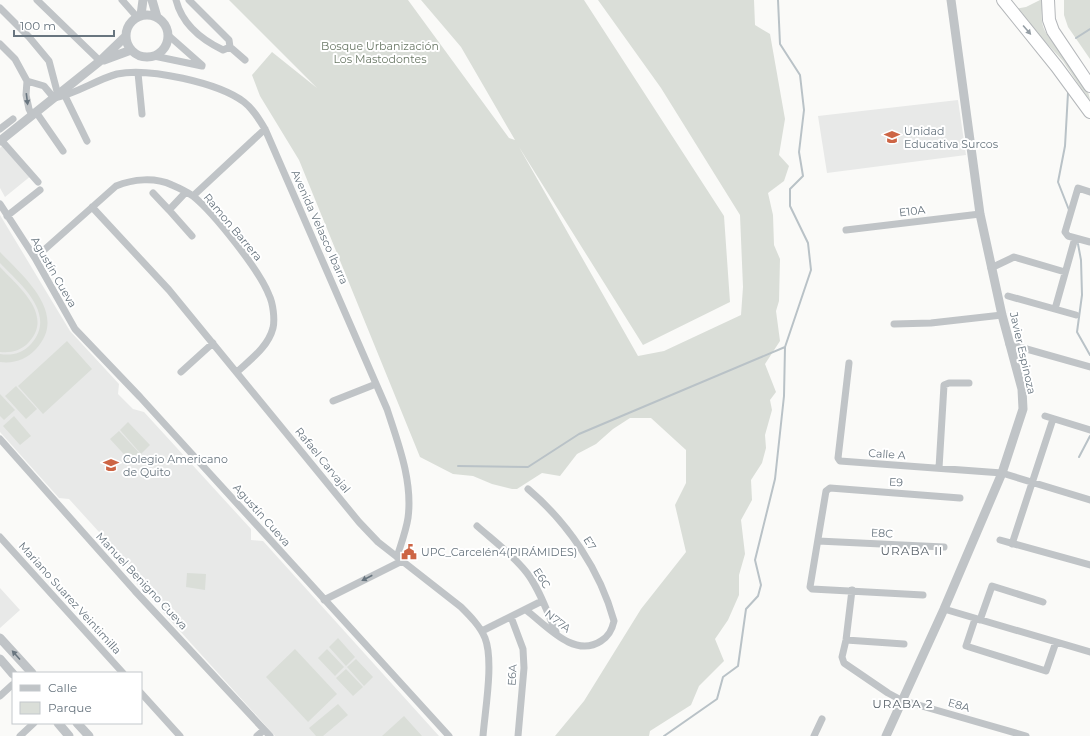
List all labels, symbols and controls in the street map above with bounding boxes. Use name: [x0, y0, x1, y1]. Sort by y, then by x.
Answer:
scale bar: [14, 12, 114, 38]
text: 100 m: [20, 18, 56, 33]
one-way arrow: [1023, 25, 1032, 36]
park label: Bosque Urbanización Los Mastodontes: [321, 39, 439, 66]
one-way arrow: [24, 93, 30, 105]
place label: Unidad Educativa Surcos: [904, 124, 999, 151]
school or university icon: Unidad Educativa Surcos: [883, 128, 901, 146]
street label: Avenida Velasco Ibarra: [288, 168, 352, 286]
street label: Ramon Barrera: [201, 190, 265, 264]
street label: E10A: [898, 202, 926, 220]
street label: Agustín Cueva: [28, 234, 80, 310]
street label: Javier Espinoza: [1006, 309, 1039, 396]
street label: Rafael Carvajal: [292, 424, 354, 496]
street label: Calle A: [868, 446, 906, 462]
place label: Colegio Americano de Quito: [123, 452, 228, 479]
school or university icon: Colegio Americano de Quito: [102, 456, 120, 474]
street label: E9: [889, 475, 904, 489]
street label: Agustín Cueva: [230, 481, 294, 549]
street label: E8C: [871, 525, 894, 541]
street label: Manuel Benigno Cueva: [93, 529, 191, 633]
street label: E7: [580, 533, 600, 553]
street label: Mariano Suarez Veintimilla: [16, 539, 124, 657]
public building icon: UPC_Carcelén4(PIRÁMIDES): [400, 543, 418, 561]
district label: URABA II: [881, 543, 943, 558]
place label: UPC_Carcelén4(PIRÁMIDES): [421, 545, 577, 559]
street label: E6C: [530, 565, 554, 591]
one-way arrow: [361, 575, 373, 581]
street label: N77A: [542, 607, 574, 636]
one-way arrow: [12, 651, 21, 660]
street label: E6A: [504, 664, 520, 686]
legend: [12, 672, 142, 724]
text: Calle: [48, 680, 77, 695]
street label: E8A: [946, 695, 972, 715]
district label: URABA 2: [872, 696, 934, 711]
text: Parque: [48, 700, 92, 715]

